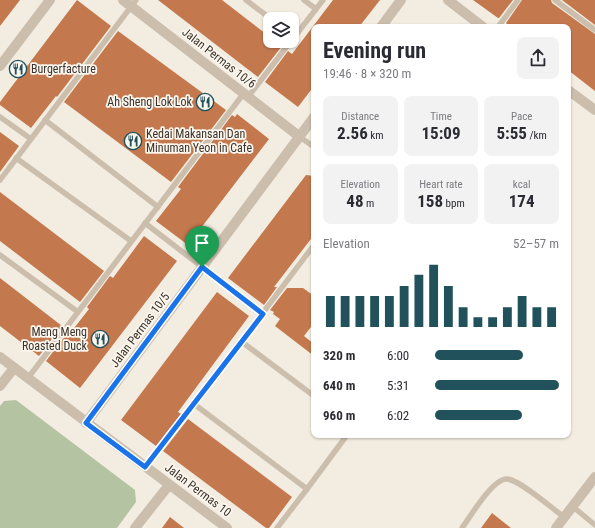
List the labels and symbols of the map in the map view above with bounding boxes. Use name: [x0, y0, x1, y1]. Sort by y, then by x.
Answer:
street label: Jalan Permas 10/6: [179, 25, 259, 91]
restaurant icon: Burgerfacture: [8, 59, 28, 79]
place label: Burgerfacture: [31, 62, 96, 76]
restaurant icon: Ah Sheng Lok Lok: [195, 92, 215, 112]
place label: Ah Sheng Lok Lok: [107, 95, 193, 109]
place label: Kedai Makansan Dan Minuman Yeon in Cafe: [146, 127, 252, 155]
restaurant icon: Kedai Makansan Dan Minuman Yeon in Cafe: [123, 131, 143, 151]
pin: [185, 226, 219, 267]
street label: Jalan Permas 10/5: [107, 290, 173, 370]
place label: Meng Meng Roasted Duck: [22, 325, 88, 353]
restaurant icon: Meng Meng Roasted Duck: [90, 329, 110, 349]
street label: Jalan Permas 10: [162, 461, 234, 520]

